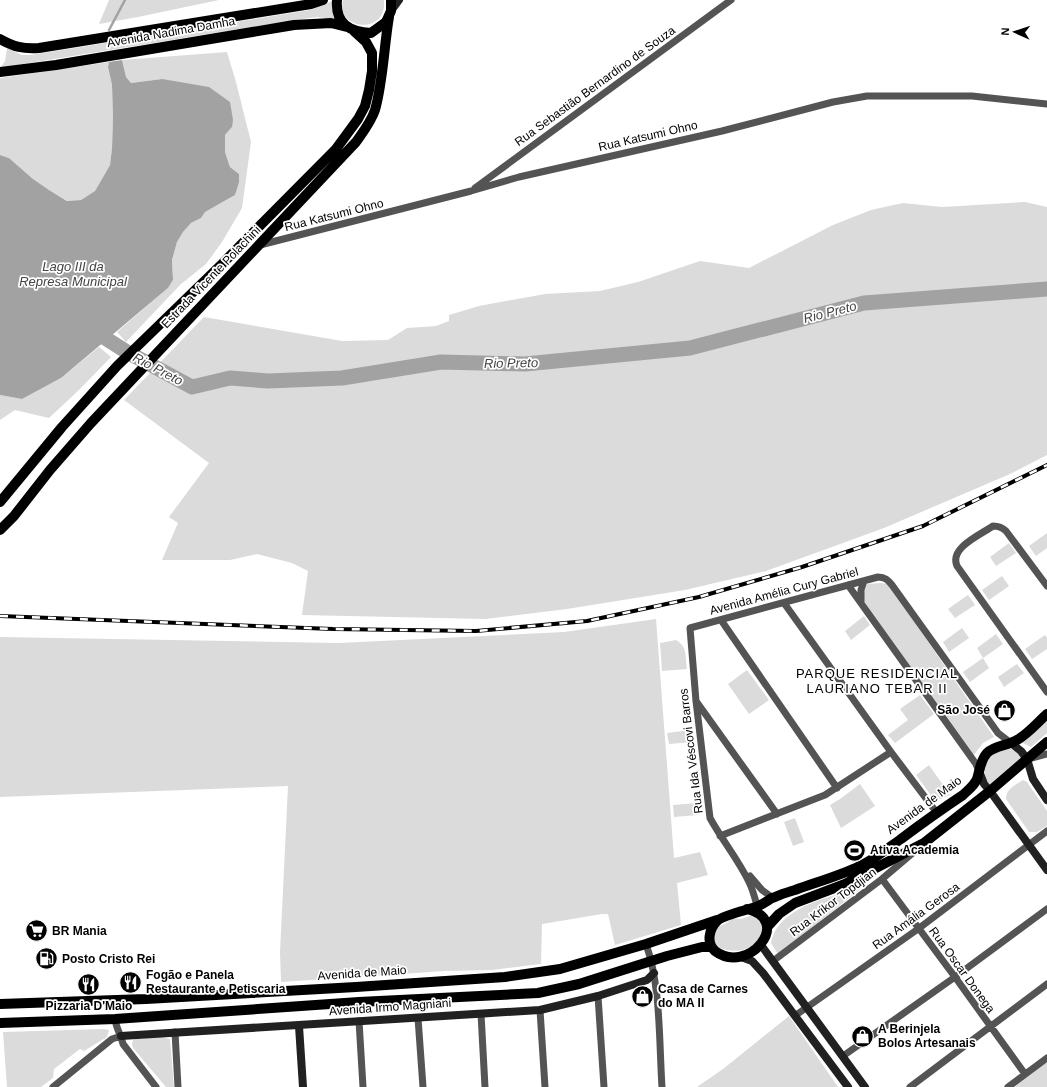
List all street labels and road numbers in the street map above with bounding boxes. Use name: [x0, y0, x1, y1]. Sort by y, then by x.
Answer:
street label: Avenida Nadima Damha: [106, 14, 236, 50]
street label: Rua Sebastião Bernardino de Souza: [512, 23, 678, 149]
street label: Rua Katsumi Ohno: [597, 118, 699, 154]
street label: Rua Katsumi Ohno: [283, 196, 385, 234]
street label: Estrada Vicente Polachini: [159, 223, 263, 331]
street label: Avenida Amélia Cury Gabriel: [708, 564, 860, 618]
street label: Rua Ida Véscovi Barros: [676, 688, 706, 814]
street label: Avenida de Maio: [884, 773, 964, 837]
street label: Rua Krikor Topdjian: [787, 865, 879, 939]
street label: Rua Amália Gerosa: [870, 880, 962, 952]
street label: Rua Oscar Donega: [926, 924, 998, 1016]
street label: Avenida de Maio: [317, 963, 407, 983]
street label: Avenida Irmo Magniani: [328, 996, 452, 1018]

